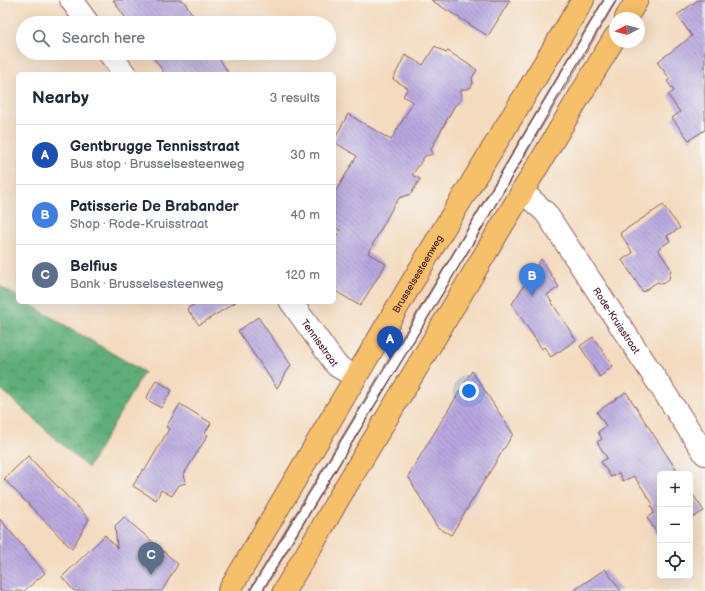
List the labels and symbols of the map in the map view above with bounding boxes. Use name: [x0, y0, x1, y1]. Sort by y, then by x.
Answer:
north arrow: [609, 12, 645, 48]
street label: Brusselsesteenweg: [390, 233, 446, 315]
pin: B: [519, 263, 545, 296]
street label: Rode-Kruisstraat: [590, 285, 642, 356]
street label: Tennisstraat: [298, 317, 340, 369]
pin: A: [377, 326, 403, 359]
your location: [459, 381, 479, 401]
pin: C: [138, 542, 164, 575]

